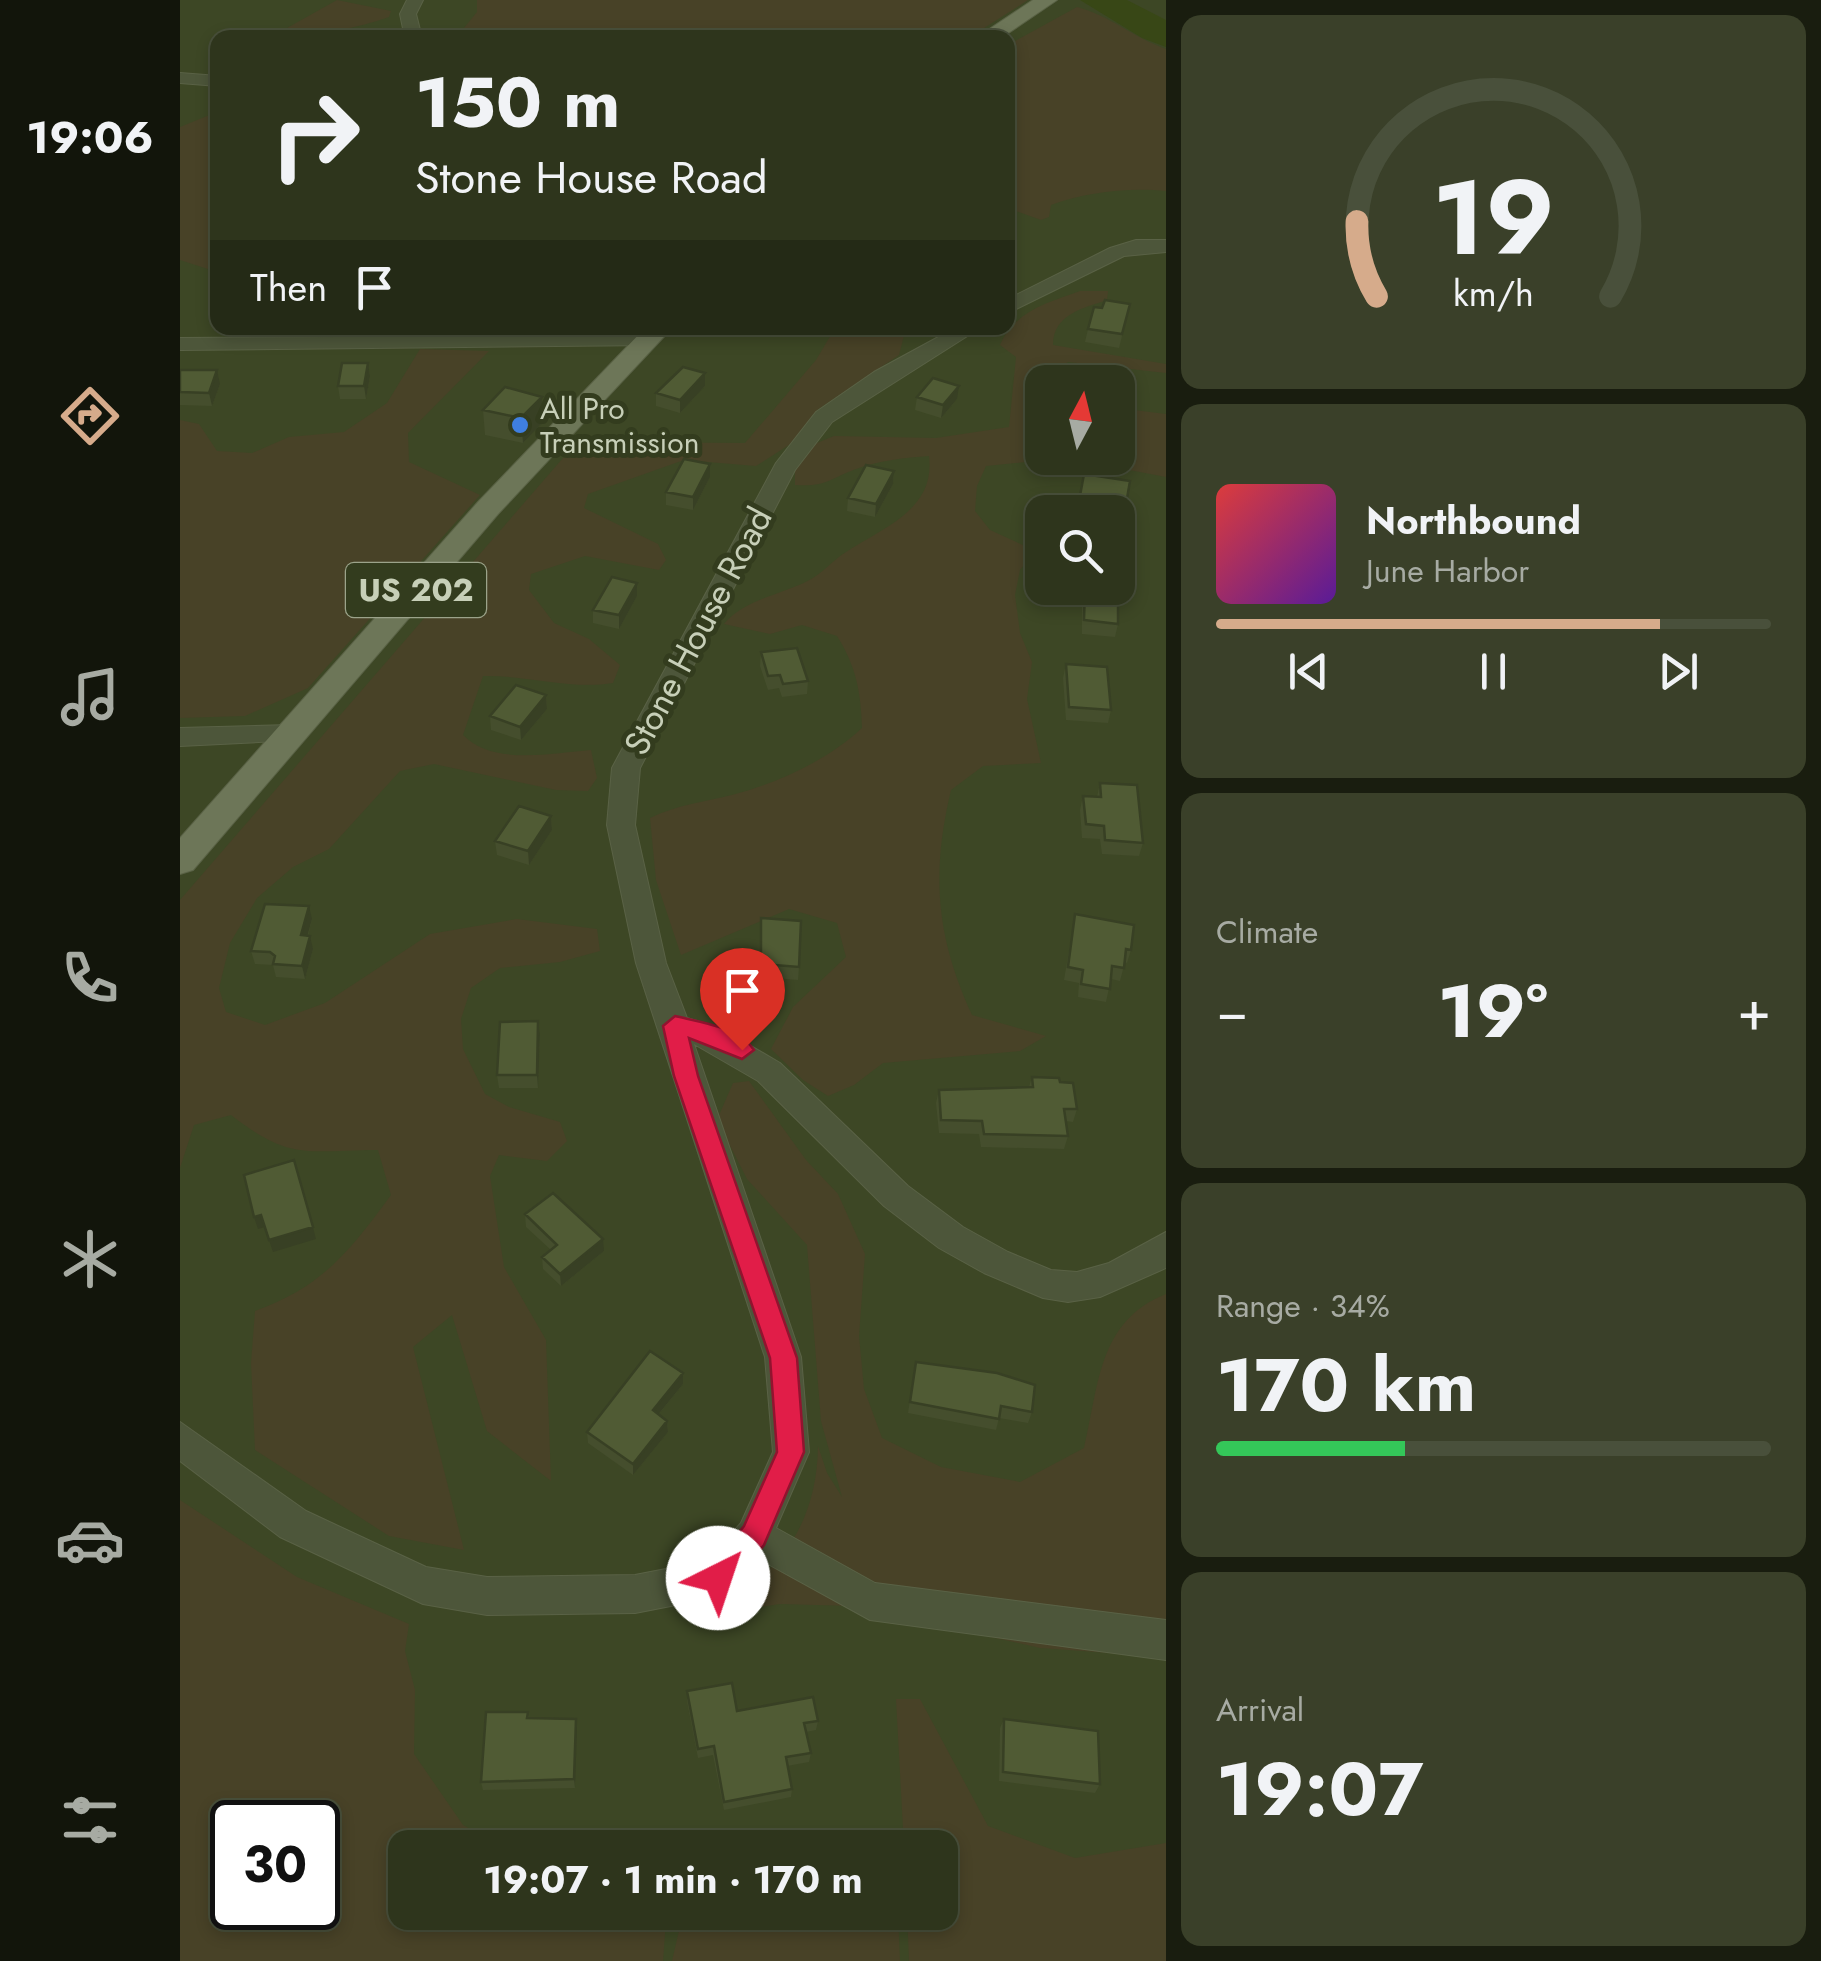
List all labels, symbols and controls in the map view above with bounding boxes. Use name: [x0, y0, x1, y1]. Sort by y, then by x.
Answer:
text: 150 m: [415, 52, 621, 153]
icon: right: [250, 70, 380, 200]
text: 19:06: [26, 105, 154, 170]
text: 19: [1432, 143, 1555, 293]
text: Stone House Road: [415, 145, 768, 210]
text: Then: [250, 260, 327, 315]
icon: arrive: [347, 260, 402, 315]
text: km/h: [1453, 268, 1534, 319]
north arrow: [1025, 365, 1135, 475]
map controls: [1025, 365, 1135, 605]
icon: directions: [55, 381, 125, 451]
place label: All Pro Transmission: [540, 387, 699, 464]
marker: All Pro Transmission: [509, 414, 531, 436]
text: Northbound: [1366, 493, 1581, 548]
button: search: [1025, 495, 1135, 605]
street label: Stone House Road: [612, 498, 784, 764]
text: June Harbor: [1366, 548, 1529, 594]
road number: US 202: [346, 563, 486, 617]
icon: previous: [1281, 644, 1336, 699]
icon: pause: [1466, 644, 1521, 699]
icon: next: [1651, 644, 1706, 699]
icon: music: [55, 662, 125, 732]
text: Climate: [1216, 909, 1318, 955]
icon: phone: [55, 943, 125, 1013]
pin: [700, 948, 785, 1051]
text: 19°: [1437, 957, 1548, 1065]
icon: arrive: [715, 963, 770, 1018]
text: −: [1216, 971, 1248, 1051]
text: +: [1737, 971, 1771, 1051]
icon: climate: [55, 1224, 125, 1294]
text: Range · 34%: [1216, 1283, 1390, 1329]
text: 170 km: [1216, 1331, 1476, 1439]
icon: car: [55, 1505, 125, 1575]
position arrow: [666, 1526, 770, 1630]
text: Arrival: [1216, 1687, 1304, 1733]
text: 19:07: [1216, 1735, 1423, 1843]
icon: filters: [55, 1785, 125, 1855]
speed limit sign: 30: [210, 1800, 340, 1930]
text: 19:07 · 1 min · 170 m: [483, 1852, 863, 1907]

